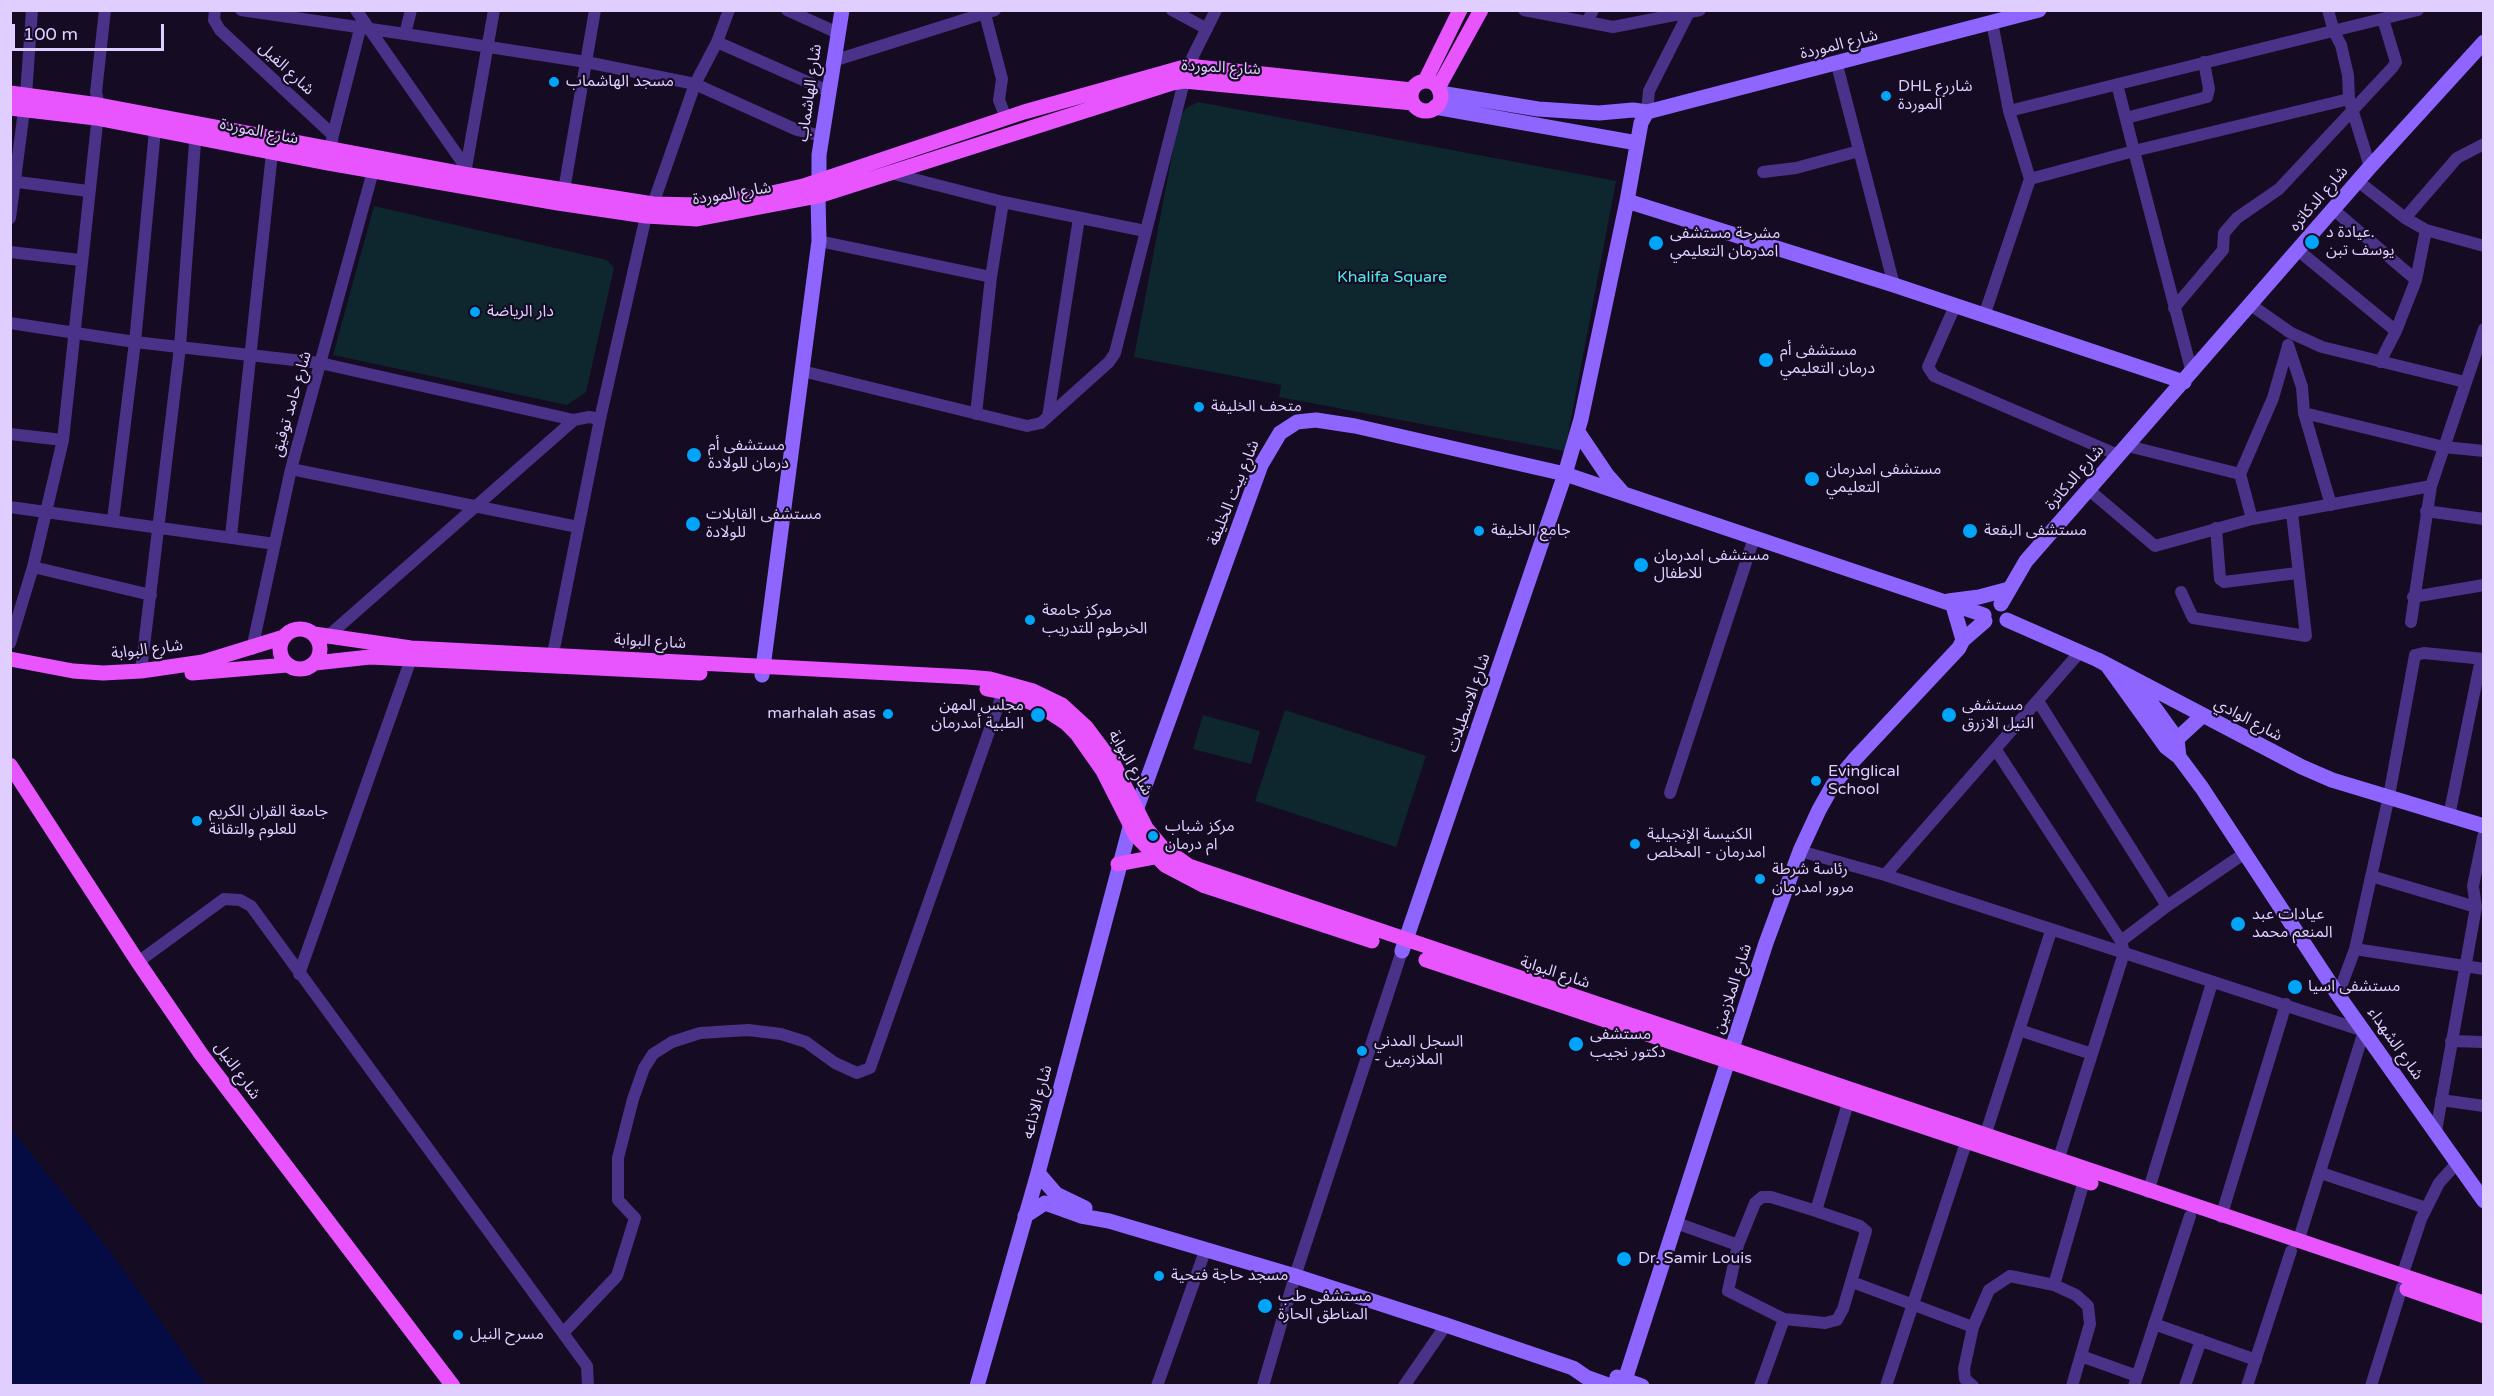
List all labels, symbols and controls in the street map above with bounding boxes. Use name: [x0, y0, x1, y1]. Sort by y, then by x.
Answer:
scale bar: [15, 12, 166, 50]
text: 100 m: [23, 23, 78, 45]
street label: شارع الموردة: [1798, 26, 1880, 64]
street label: شارع الفيل: [254, 38, 318, 100]
street label: شارع الهاشماب: [794, 43, 826, 143]
street label: شارع الموردة: [1181, 56, 1261, 80]
place label: مسجد الهاشماب: [566, 72, 674, 92]
marker: مسجد الهاشماب: [547, 75, 561, 89]
place label: DHL شاررع الموردة: [1898, 77, 1973, 115]
marker: DHL شاررع الموردة: [1879, 89, 1893, 103]
street label: شارع الموردة: [218, 115, 300, 149]
street label: شارع الدكاتره: [2286, 163, 2352, 235]
street label: شارع الموردة: [691, 178, 773, 210]
place label: عيادة د. يوسف تبن: [2326, 223, 2395, 261]
place label: مشرحة مستشفى امدرمان التعليمي: [1670, 224, 1780, 262]
marker: عيادة د. يوسف تبن: [2303, 233, 2321, 251]
marker: مشرحة مستشفى امدرمان التعليمي: [1647, 234, 1665, 252]
park label: Khalifa Square: [1337, 268, 1447, 288]
place label: دار الرياضة: [487, 302, 554, 322]
marker: دار الرياضة: [468, 305, 482, 319]
place label: مستشفى أم درمان التعليمي: [1780, 341, 1875, 379]
street label: شارع حامد توفيق: [268, 349, 316, 459]
marker: مستشفى أم درمان التعليمي: [1757, 351, 1775, 369]
place label: متحف الخليفة: [1211, 397, 1302, 417]
marker: متحف الخليفة: [1192, 400, 1206, 414]
place label: مستشفى أم درمان للولادة: [708, 436, 789, 474]
street label: شارع بيت الخليفة: [1204, 438, 1264, 548]
street label: شارع الدكاترة: [2042, 442, 2108, 514]
marker: مستشفى أم درمان للولادة: [685, 446, 703, 464]
place label: مستشفى امدرمان التعليمي: [1826, 460, 1941, 498]
marker: مستشفى امدرمان التعليمي: [1803, 470, 1821, 488]
place label: مستشفى القابلات للولادة: [706, 505, 822, 543]
marker: مستشفى القابلات للولادة: [684, 515, 702, 533]
place label: جامع الخليفة: [1491, 521, 1571, 541]
place label: مستشفى البقعة: [1984, 521, 2087, 541]
marker: مستشفى البقعة: [1961, 522, 1979, 540]
marker: جامع الخليفة: [1472, 524, 1486, 538]
place label: مستشفى امدرمان للاطفال: [1654, 546, 1769, 584]
marker: مستشفى امدرمان للاطفال: [1632, 556, 1650, 574]
place label: مركز جامعة الخرطوم للتدريب: [1042, 601, 1147, 639]
marker: مركز جامعة الخرطوم للتدريب: [1023, 613, 1037, 627]
street label: شارع البوابة: [613, 631, 687, 653]
street label: شارع البوابة: [110, 636, 184, 664]
street label: شارع الاسطبلات: [1443, 651, 1495, 755]
street label: شارع الوادي: [2211, 694, 2285, 746]
place label: مجلس المهن الطبية أمدرمان: [931, 696, 1024, 734]
place label: مستشفى النيل الازرق: [1962, 696, 2034, 734]
place label: marhalah asas: [767, 704, 876, 724]
marker: مجلس المهن الطبية أمدرمان: [1029, 706, 1047, 724]
marker: مستشفى النيل الازرق: [1940, 706, 1958, 724]
marker: marhalah asas: [881, 707, 895, 721]
street label: شارع البوابة: [1104, 727, 1156, 799]
place label: Evinglical School: [1828, 762, 1900, 800]
marker: Evinglical School: [1809, 774, 1823, 788]
place label: جامعة القران الكريم للعلوم والتقانة: [209, 802, 328, 840]
marker: جامعة القران الكريم للعلوم والتقانة: [190, 814, 204, 828]
place label: مركز شباب ام درمان: [1165, 817, 1235, 855]
place label: الكنيسة الإنجيلية امدرمان - المخلص: [1647, 825, 1766, 863]
marker: مركز شباب ام درمان: [1146, 829, 1160, 843]
marker: الكنيسة الإنجيلية امدرمان - المخلص: [1628, 837, 1642, 851]
place label: رئاسة شرطة مرور امدرمان: [1772, 860, 1854, 898]
marker: رئاسة شرطة مرور امدرمان: [1753, 872, 1767, 886]
place label: عيادات عبد المنعم محمد: [2252, 905, 2333, 943]
marker: عيادات عبد المنعم محمد: [2229, 915, 2247, 933]
street label: شارع الملازمين: [1709, 942, 1757, 1036]
street label: شارع البوابة: [1518, 953, 1592, 993]
place label: مستشفى اسيا: [2308, 977, 2400, 997]
marker: مستشفى اسيا: [2286, 978, 2304, 996]
street label: شارع الشهداء: [2363, 1004, 2427, 1084]
place label: مستشفى دكتور نجيب: [1590, 1025, 1666, 1063]
place label: السجل المدني - الملازمين: [1374, 1032, 1463, 1070]
marker: مستشفى دكتور نجيب: [1567, 1035, 1585, 1053]
street label: شارع النيل: [210, 1038, 264, 1104]
marker: السجل المدني - الملازمين: [1355, 1044, 1369, 1058]
street label: شارع الاذاعه: [1019, 1063, 1057, 1141]
place label: Dr. Samir Louis: [1638, 1249, 1752, 1269]
marker: Dr. Samir Louis: [1615, 1250, 1633, 1268]
place label: مسجد حاجة فتحية: [1171, 1266, 1288, 1286]
marker: مسجد حاجة فتحية: [1152, 1269, 1166, 1283]
place label: مستشفى طب المناطق الحارة: [1278, 1287, 1372, 1325]
marker: مستشفى طب المناطق الحارة: [1256, 1297, 1274, 1315]
place label: مسرح النيل: [470, 1325, 544, 1345]
marker: مسرح النيل: [451, 1328, 465, 1342]

